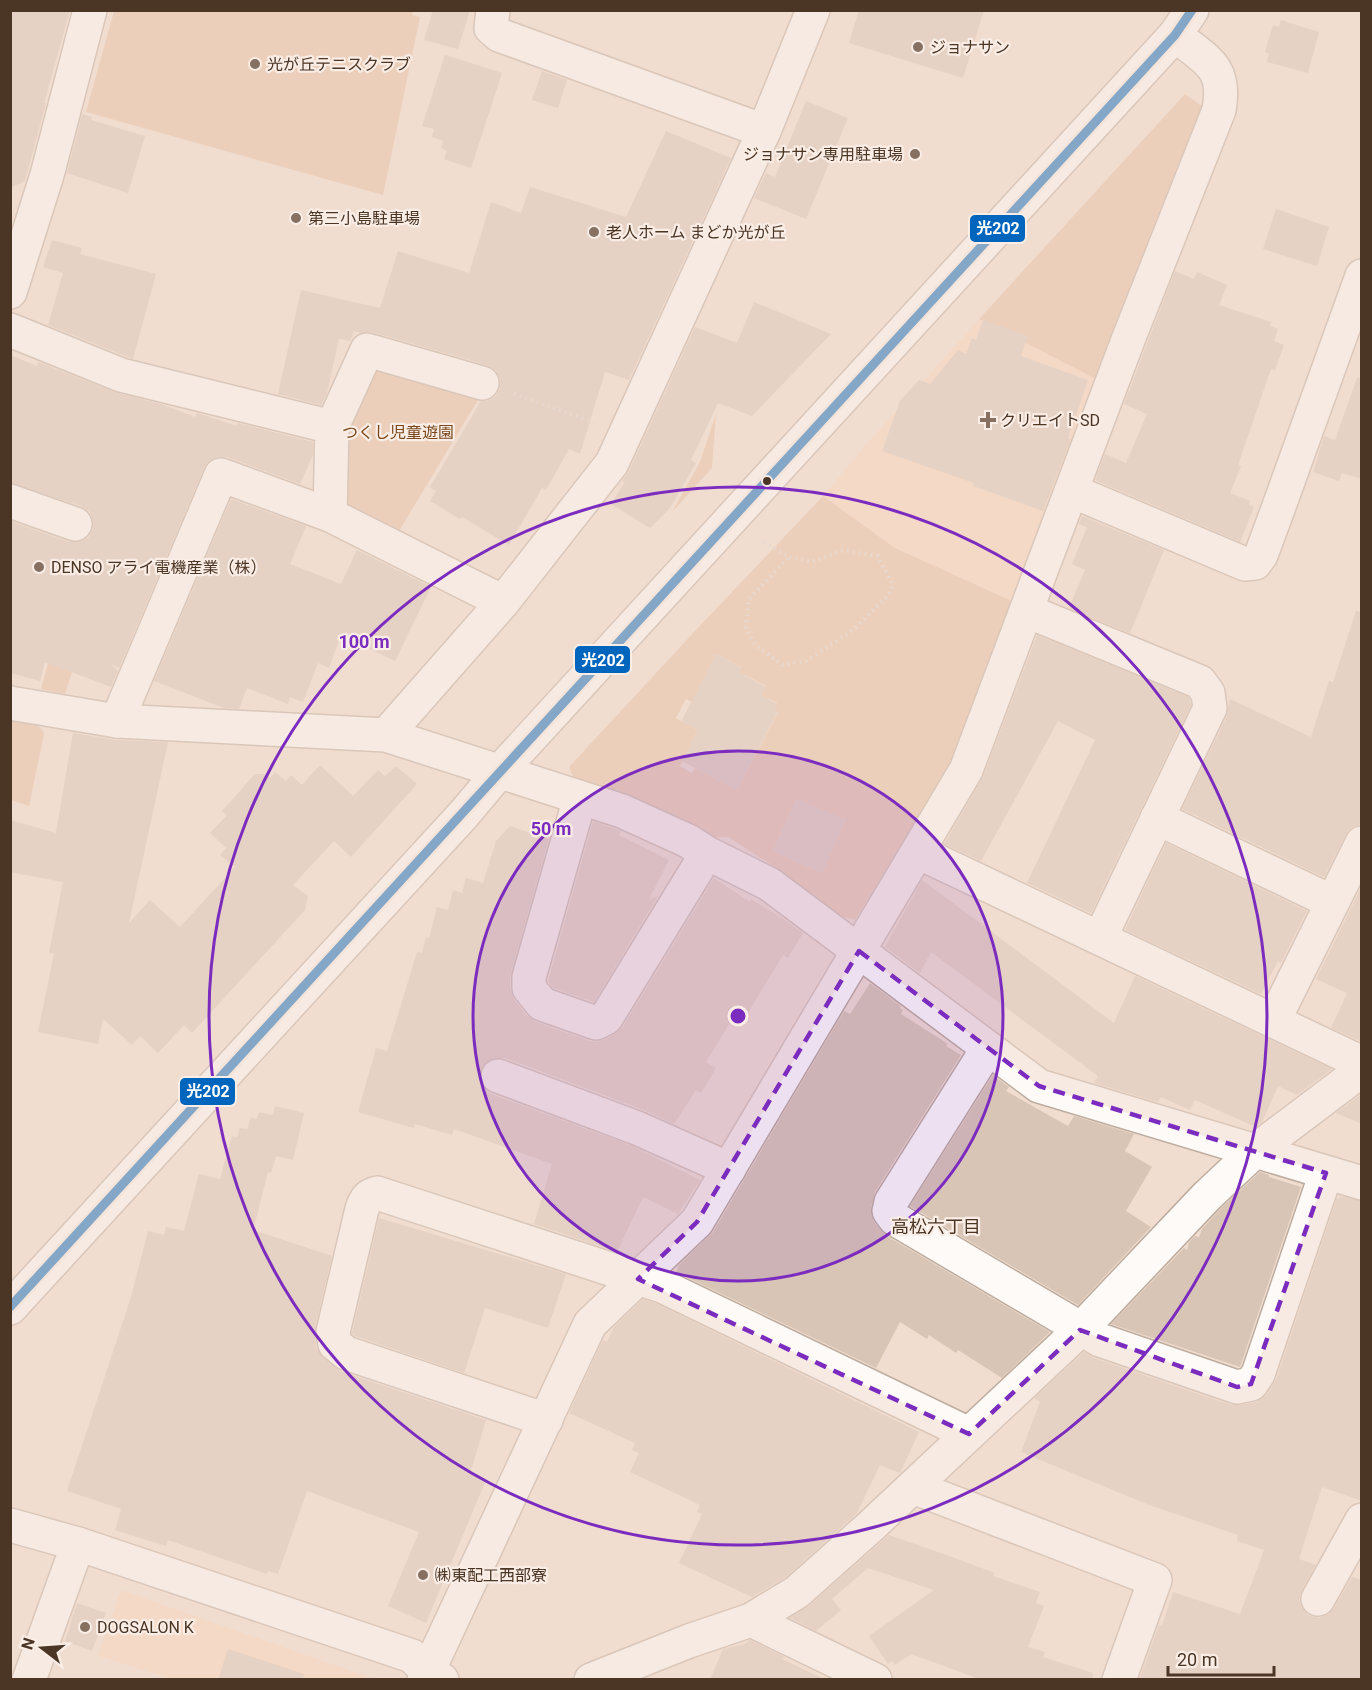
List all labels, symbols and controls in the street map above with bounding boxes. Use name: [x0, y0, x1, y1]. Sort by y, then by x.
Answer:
place label: ジョナサン: [930, 38, 1010, 57]
marker: ジョナサン: [911, 40, 925, 54]
place label: 光が丘テニスクラブ: [267, 55, 411, 74]
marker: 光が丘テニスクラブ: [248, 57, 262, 71]
place label: ジョナサン専用駐車場: [743, 145, 903, 164]
marker: ジョナサン専用駐車場: [908, 147, 922, 161]
place label: 第三小島駐車場: [308, 209, 420, 228]
marker: 第三小島駐車場: [289, 211, 303, 225]
line badge: 光202: [969, 214, 1026, 243]
text: 光202: [976, 219, 1020, 238]
place label: 老人ホーム まどか光が丘: [606, 223, 786, 242]
marker: 老人ホーム まどか光が丘: [587, 225, 601, 239]
place label: クリエイトSD: [1000, 411, 1100, 430]
marker: クリエイトSD: [981, 413, 995, 427]
park label: つくし児童遊園: [342, 423, 454, 442]
unlabelled marker: [761, 475, 773, 487]
place label: DENSO アライ電機産業（株）: [51, 558, 267, 577]
marker: DENSO アライ電機産業（株）: [32, 560, 46, 574]
text: 100 m: [338, 631, 390, 652]
line badge: 光202: [574, 645, 631, 674]
text: 光202: [581, 651, 625, 670]
text: 50 m: [531, 818, 571, 839]
centre of rings: [728, 1006, 748, 1026]
line badge: 光202: [179, 1077, 236, 1106]
text: 光202: [186, 1082, 230, 1101]
district label: 高松六丁目: [891, 1216, 981, 1237]
place label: ㈱東配工西部寮: [435, 1566, 547, 1585]
marker: ㈱東配工西部寮: [416, 1568, 430, 1582]
north arrow: [12, 1618, 72, 1678]
place label: DOGSALON K: [97, 1618, 195, 1637]
marker: DOGSALON K: [78, 1620, 92, 1634]
text: N: [17, 1636, 39, 1652]
scale bar: [1168, 1639, 1274, 1677]
text: 20 m: [1177, 1649, 1217, 1670]

